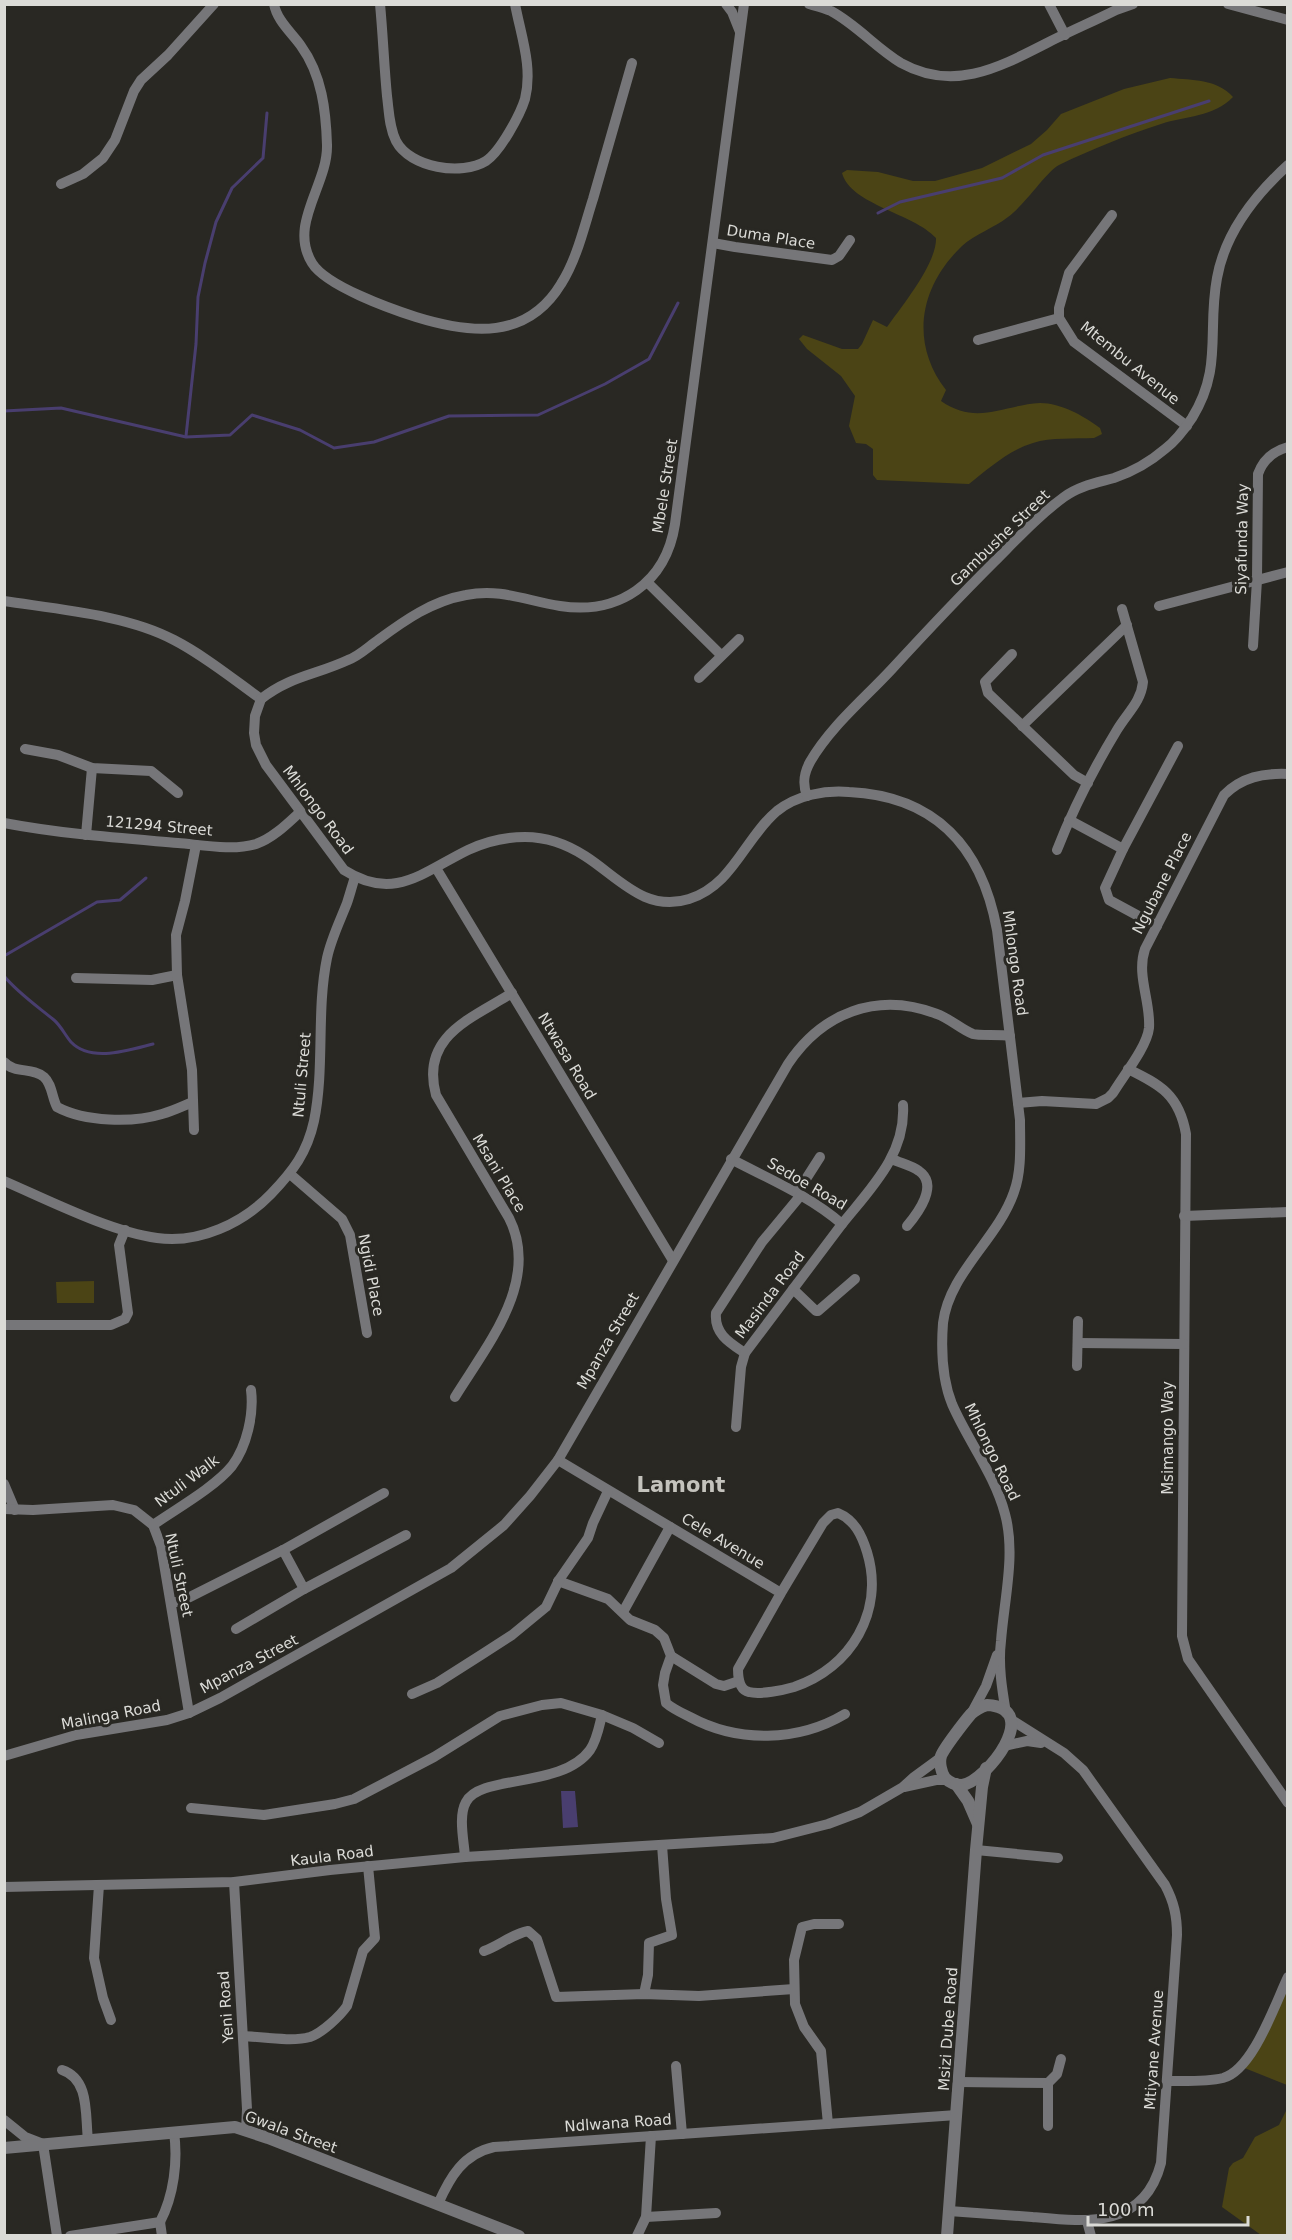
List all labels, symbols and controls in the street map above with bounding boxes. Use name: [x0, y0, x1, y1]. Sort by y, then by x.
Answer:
street label: Duma Place: [725, 221, 817, 253]
street label: Mtembu Avenue: [1077, 318, 1183, 408]
street label: Mbele Street: [649, 437, 681, 535]
street label: Siyafunda Way: [1232, 483, 1252, 595]
street label: Gambushe Street: [947, 486, 1054, 590]
street label: Mhlongo Road: [279, 762, 357, 858]
street label: 121294 Street: [105, 812, 214, 840]
street label: Ngubane Place: [1128, 829, 1196, 937]
street label: Mhlongo Road: [999, 909, 1031, 1017]
street label: Ntwasa Road: [534, 1009, 600, 1103]
street label: Ntuli Street: [289, 1032, 315, 1118]
street label: Msani Place: [469, 1131, 529, 1215]
street label: Sedoe Road: [764, 1154, 850, 1214]
street label: Ngidi Place: [354, 1232, 388, 1318]
street label: Masinda Road: [731, 1248, 809, 1342]
street label: Mpanza Street: [573, 1289, 643, 1393]
street label: Msimango Way: [1159, 1381, 1177, 1495]
street label: Mhlongo Road: [961, 1400, 1023, 1504]
street label: Ntuli Walk: [151, 1451, 223, 1511]
district label: Lamont: [637, 1473, 725, 1497]
street label: Cele Avenue: [678, 1509, 768, 1573]
street label: Ntuli Street: [161, 1531, 197, 1619]
street label: Mpanza Street: [197, 1631, 301, 1697]
street label: Malinga Road: [60, 1697, 162, 1733]
street label: Kaula Road: [289, 1842, 375, 1870]
street label: Msizi Dube Road: [935, 1967, 961, 2091]
street label: Yeni Road: [214, 1970, 238, 2045]
street label: Mtiyane Avenue: [1141, 1989, 1167, 2111]
street label: Gwala Street: [242, 2107, 340, 2157]
street label: Ndlwana Road: [564, 2110, 672, 2136]
scale bar: [1088, 2189, 1248, 2227]
text: 100 m: [1097, 2199, 1155, 2220]

